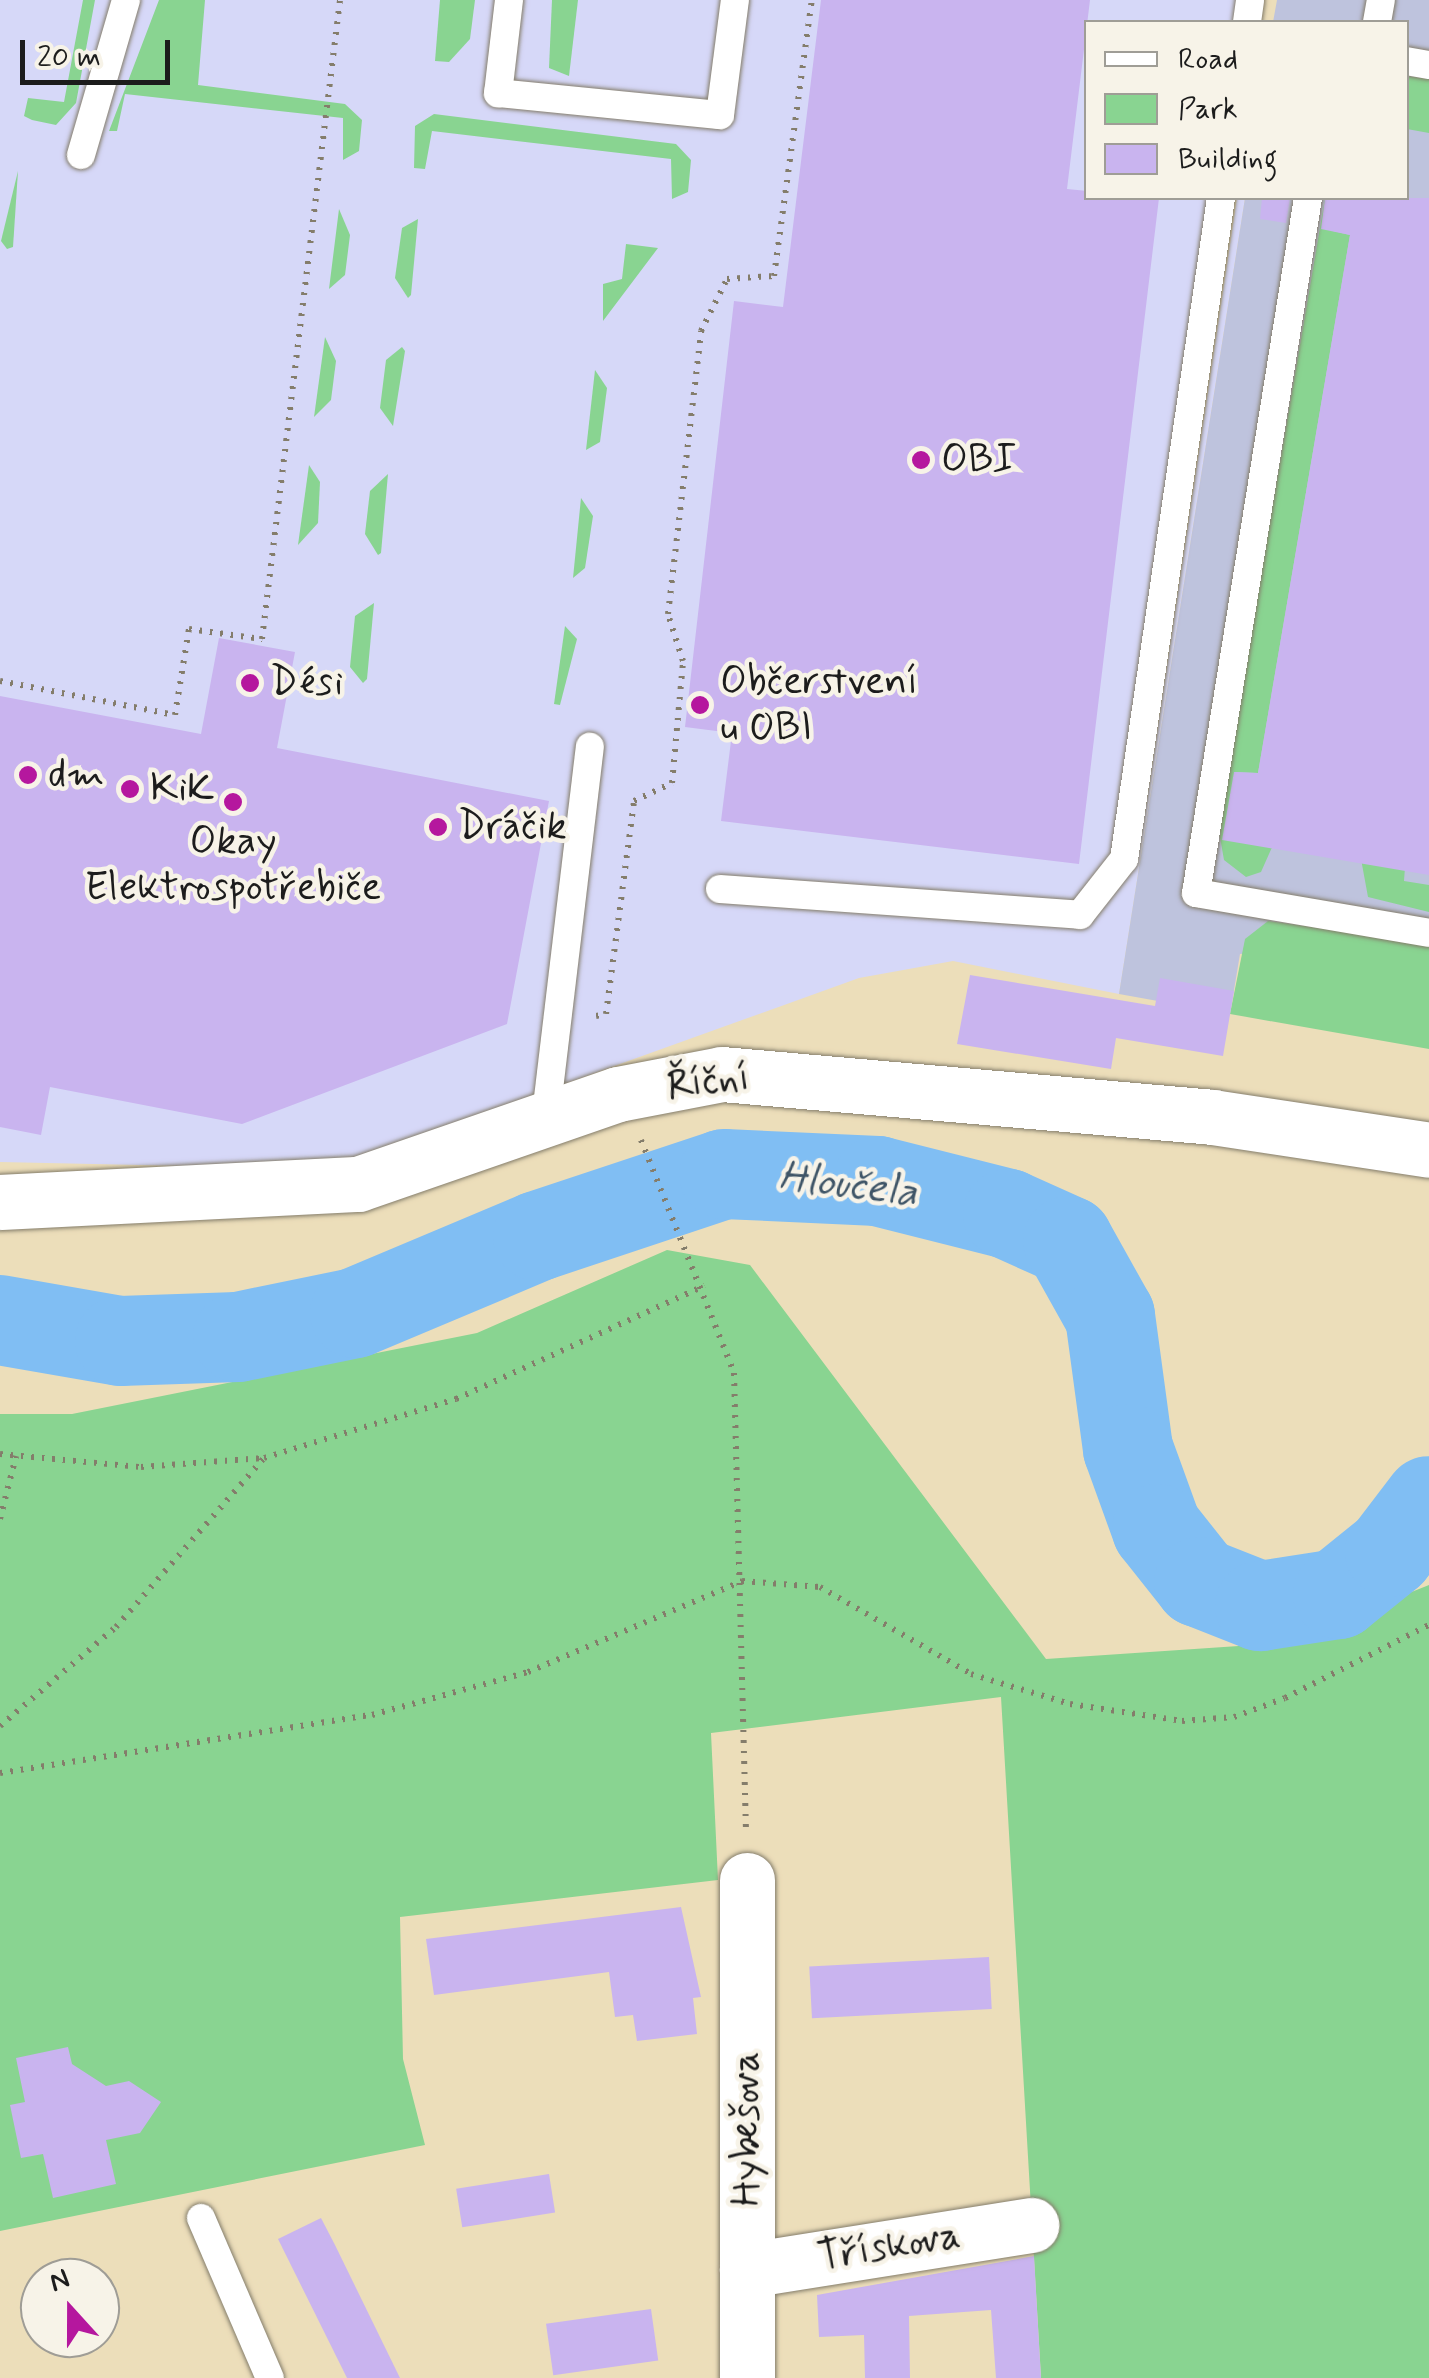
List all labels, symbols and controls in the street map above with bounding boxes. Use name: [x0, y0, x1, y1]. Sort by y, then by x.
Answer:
scale bar: [25, 20, 175, 82]
legend: [1084, 20, 1409, 200]
text: 20 m: [37, 38, 101, 77]
text: Road: [1178, 40, 1238, 79]
text: Park: [1178, 90, 1238, 129]
text: Building: [1178, 140, 1277, 179]
place label: OBI: [941, 436, 1016, 484]
marker: OBI: [910, 449, 932, 471]
place label: Občerstvení u OBI: [720, 658, 918, 752]
place label: Dési: [270, 659, 343, 707]
marker: Dési: [239, 672, 261, 694]
marker: Občerstvení u OBI: [689, 694, 711, 716]
place label: dm: [48, 751, 104, 799]
marker: dm: [17, 764, 39, 786]
place label: KiK: [150, 765, 214, 813]
marker: KiK: [119, 778, 141, 800]
marker: Okay Elektrospotřebiče: [222, 791, 244, 813]
place label: Dráčik: [458, 803, 567, 851]
marker: Dráčik: [427, 816, 449, 838]
place label: Okay Elektrospotřebiče: [85, 818, 381, 912]
street label: Říční: [664, 1054, 752, 1110]
water label: Hloučela: [776, 1153, 920, 1219]
street label: Hybešova: [723, 2051, 771, 2207]
street label: Třískova: [814, 2212, 964, 2282]
north arrow: [20, 2258, 120, 2358]
text: N: [44, 2261, 75, 2302]

